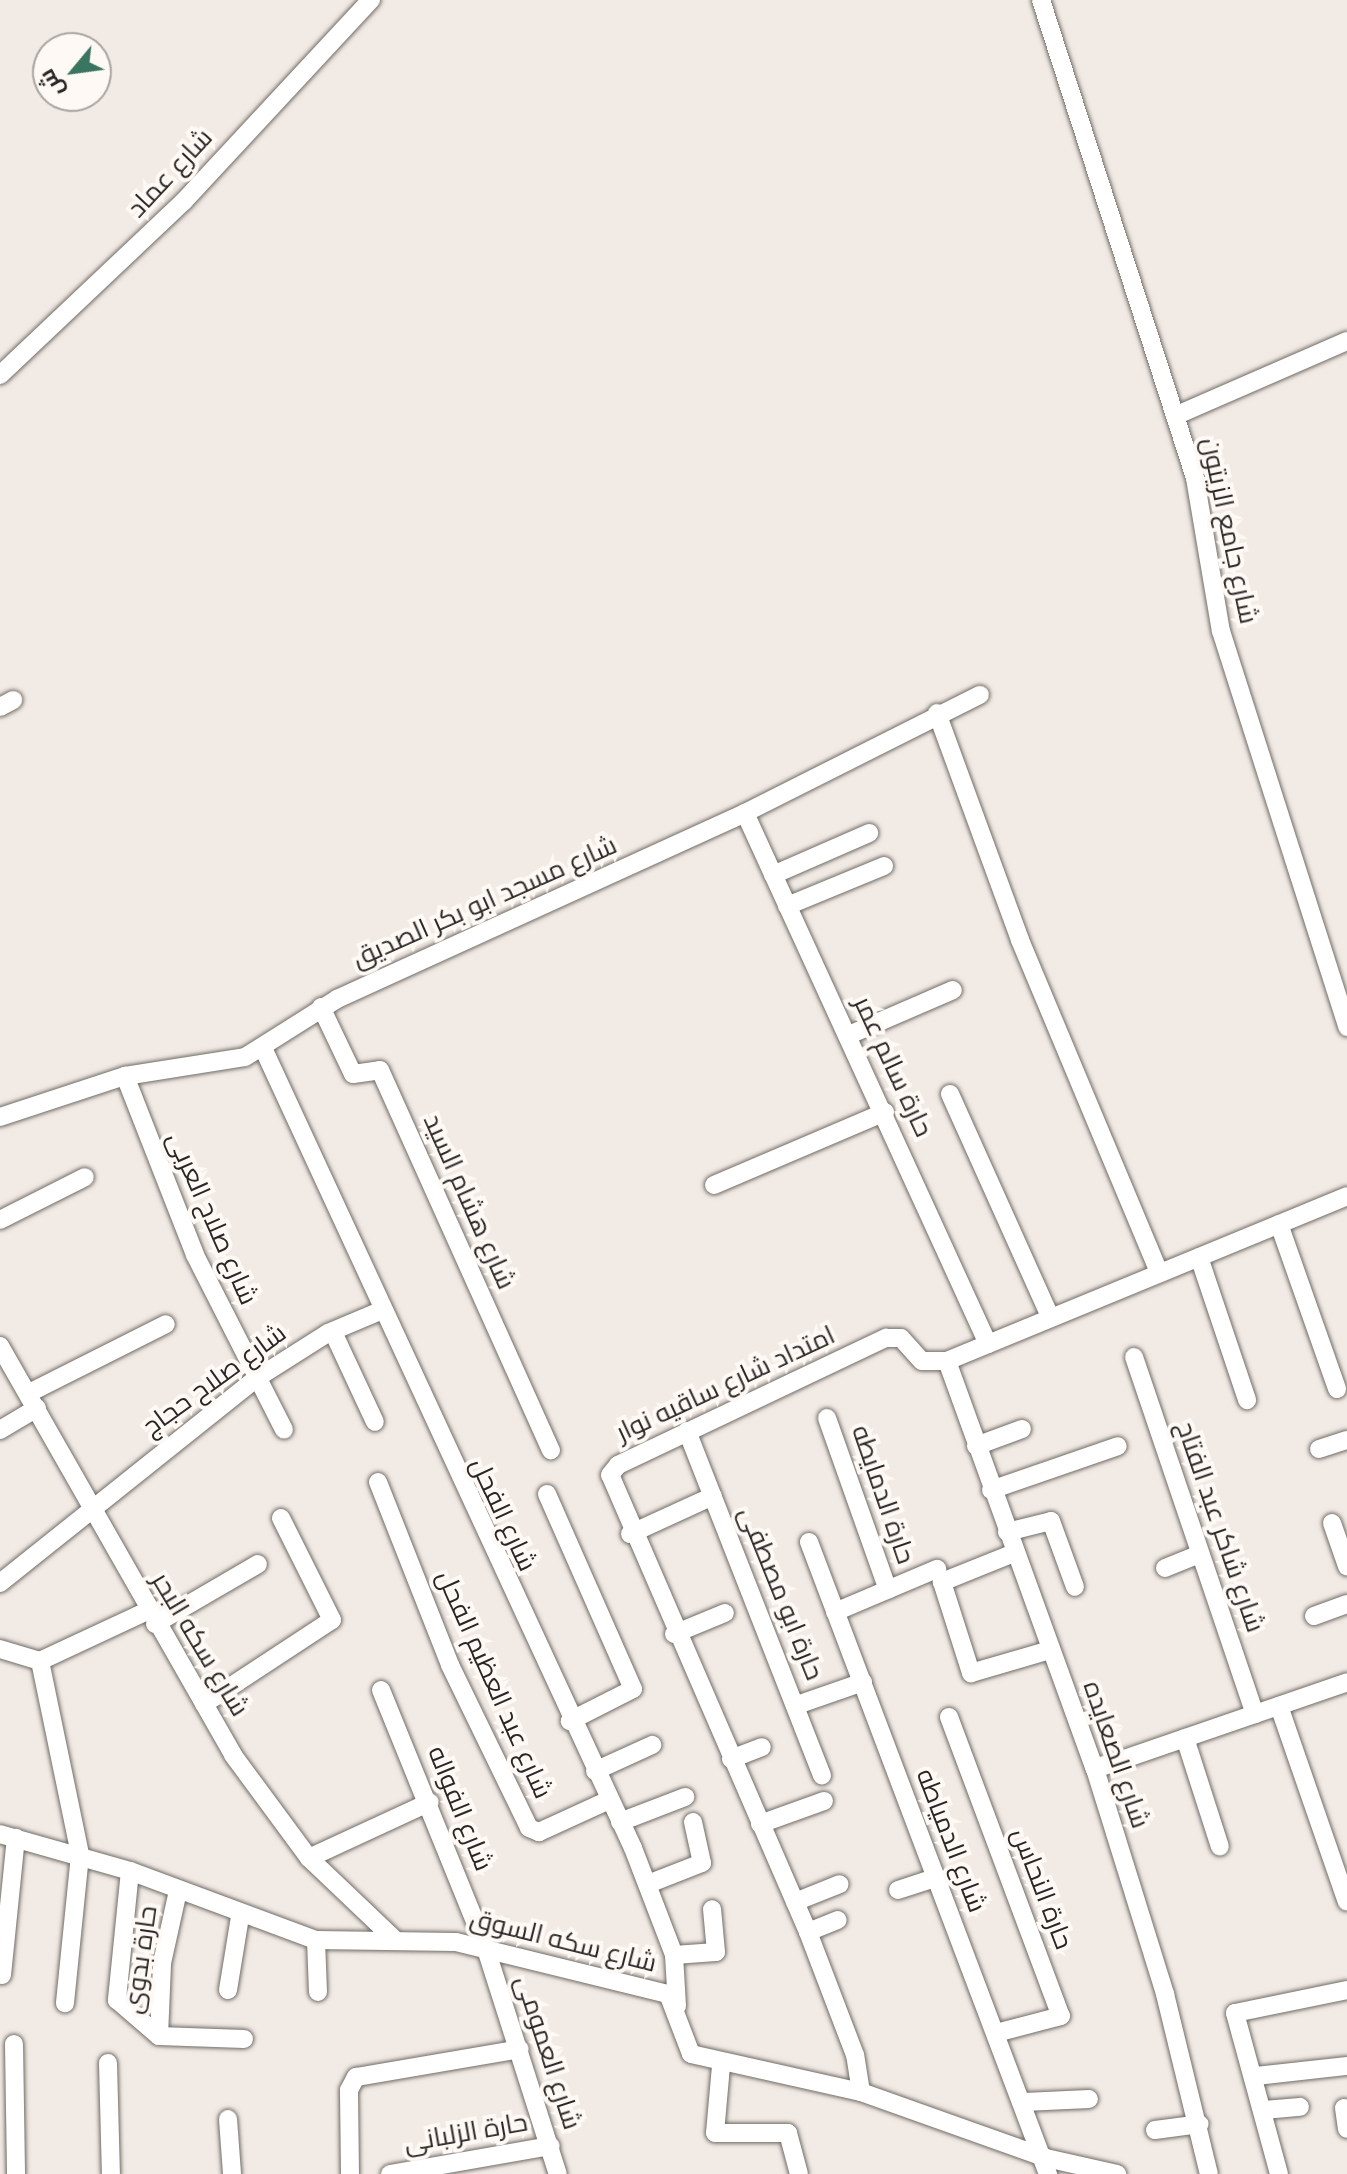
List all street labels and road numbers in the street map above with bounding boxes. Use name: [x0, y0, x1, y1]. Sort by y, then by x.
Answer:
street label: شارع عماد: [122, 123, 220, 225]
street label: شارع جامع الزيتون: [1193, 435, 1263, 627]
street label: شارع مسجد ابو بكر الصديق: [348, 831, 622, 975]
street label: حارة سالم عمر: [846, 992, 938, 1142]
street label: شارع هشام السيد: [415, 1110, 521, 1294]
street label: شارع صلاح العربى: [159, 1128, 263, 1310]
street label: شارع صلاح حجاج: [137, 1318, 293, 1444]
street label: امتداد شارع ساقيه نوار: [612, 1321, 840, 1449]
street label: شارع شاكر عبد الفتاح: [1168, 1417, 1270, 1637]
street label: حارة الدمايطه: [844, 1422, 920, 1568]
street label: شارع الفحل: [462, 1453, 542, 1577]
street label: حارة ابو مصطفى: [731, 1503, 829, 1685]
street label: شارع عبد العظيم الفحل: [429, 1566, 557, 1804]
street label: شارع سكه البحر: [144, 1567, 254, 1723]
street label: شارع الصعايده: [1075, 1677, 1155, 1833]
street label: شارع الفواله: [420, 1742, 498, 1876]
street label: شارع الدمياطه: [908, 1765, 992, 1917]
street label: حارة النحاس: [1004, 1824, 1078, 1954]
street label: حارة بدوى: [119, 1904, 165, 2016]
street label: شارع سكه السوق: [467, 1904, 659, 1980]
street label: شارع العمومى: [507, 1972, 587, 2134]
street label: حارة الزلبانى: [402, 2108, 530, 2160]

